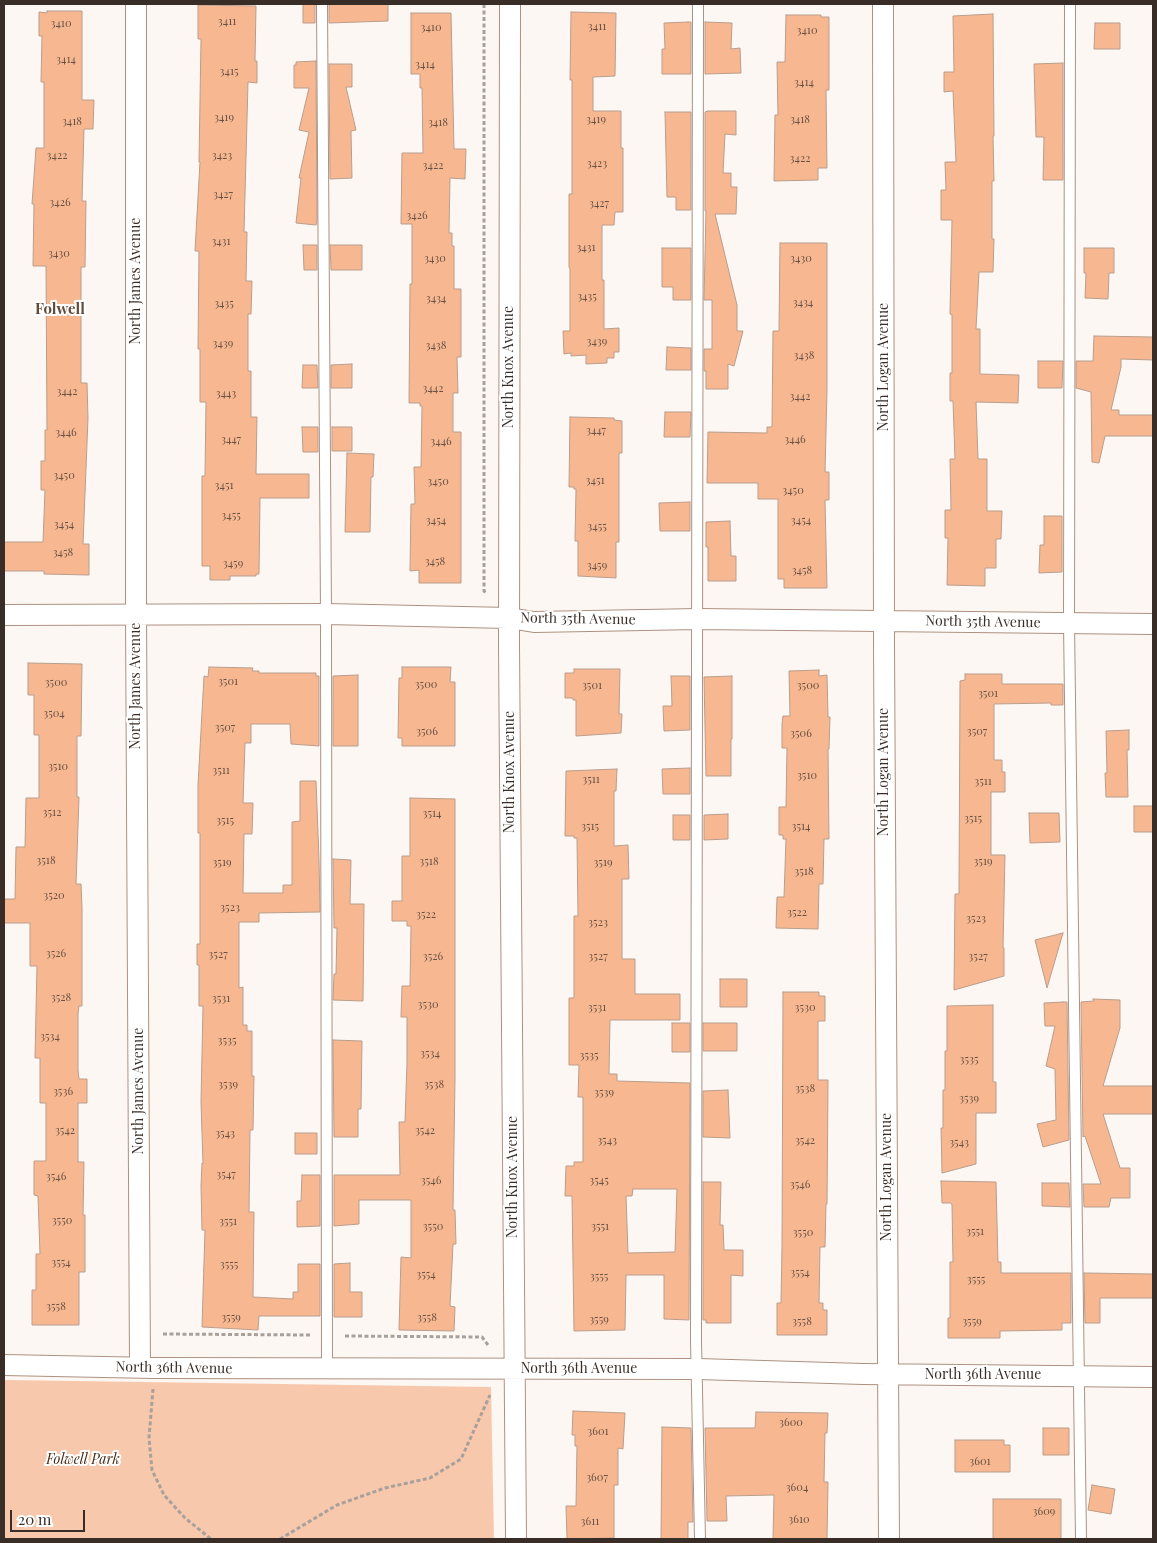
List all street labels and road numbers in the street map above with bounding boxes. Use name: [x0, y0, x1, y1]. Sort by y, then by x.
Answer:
street label: North James Avenue: [128, 218, 144, 344]
street label: North Logan Avenue: [876, 303, 892, 431]
street label: North Knox Avenue: [501, 306, 517, 428]
street label: North 35th Avenue: [520, 610, 636, 628]
street label: North 35th Avenue: [925, 613, 1041, 631]
street label: North James Avenue: [128, 623, 144, 749]
street label: North Logan Avenue: [876, 708, 892, 836]
street label: North Knox Avenue: [502, 711, 518, 833]
street label: North James Avenue: [131, 1028, 147, 1154]
street label: North Logan Avenue: [879, 1113, 895, 1241]
street label: North Knox Avenue: [505, 1116, 521, 1238]
street label: North 36th Avenue: [116, 1359, 232, 1377]
street label: North 36th Avenue: [521, 1361, 637, 1377]
street label: North 36th Avenue: [925, 1367, 1041, 1383]

